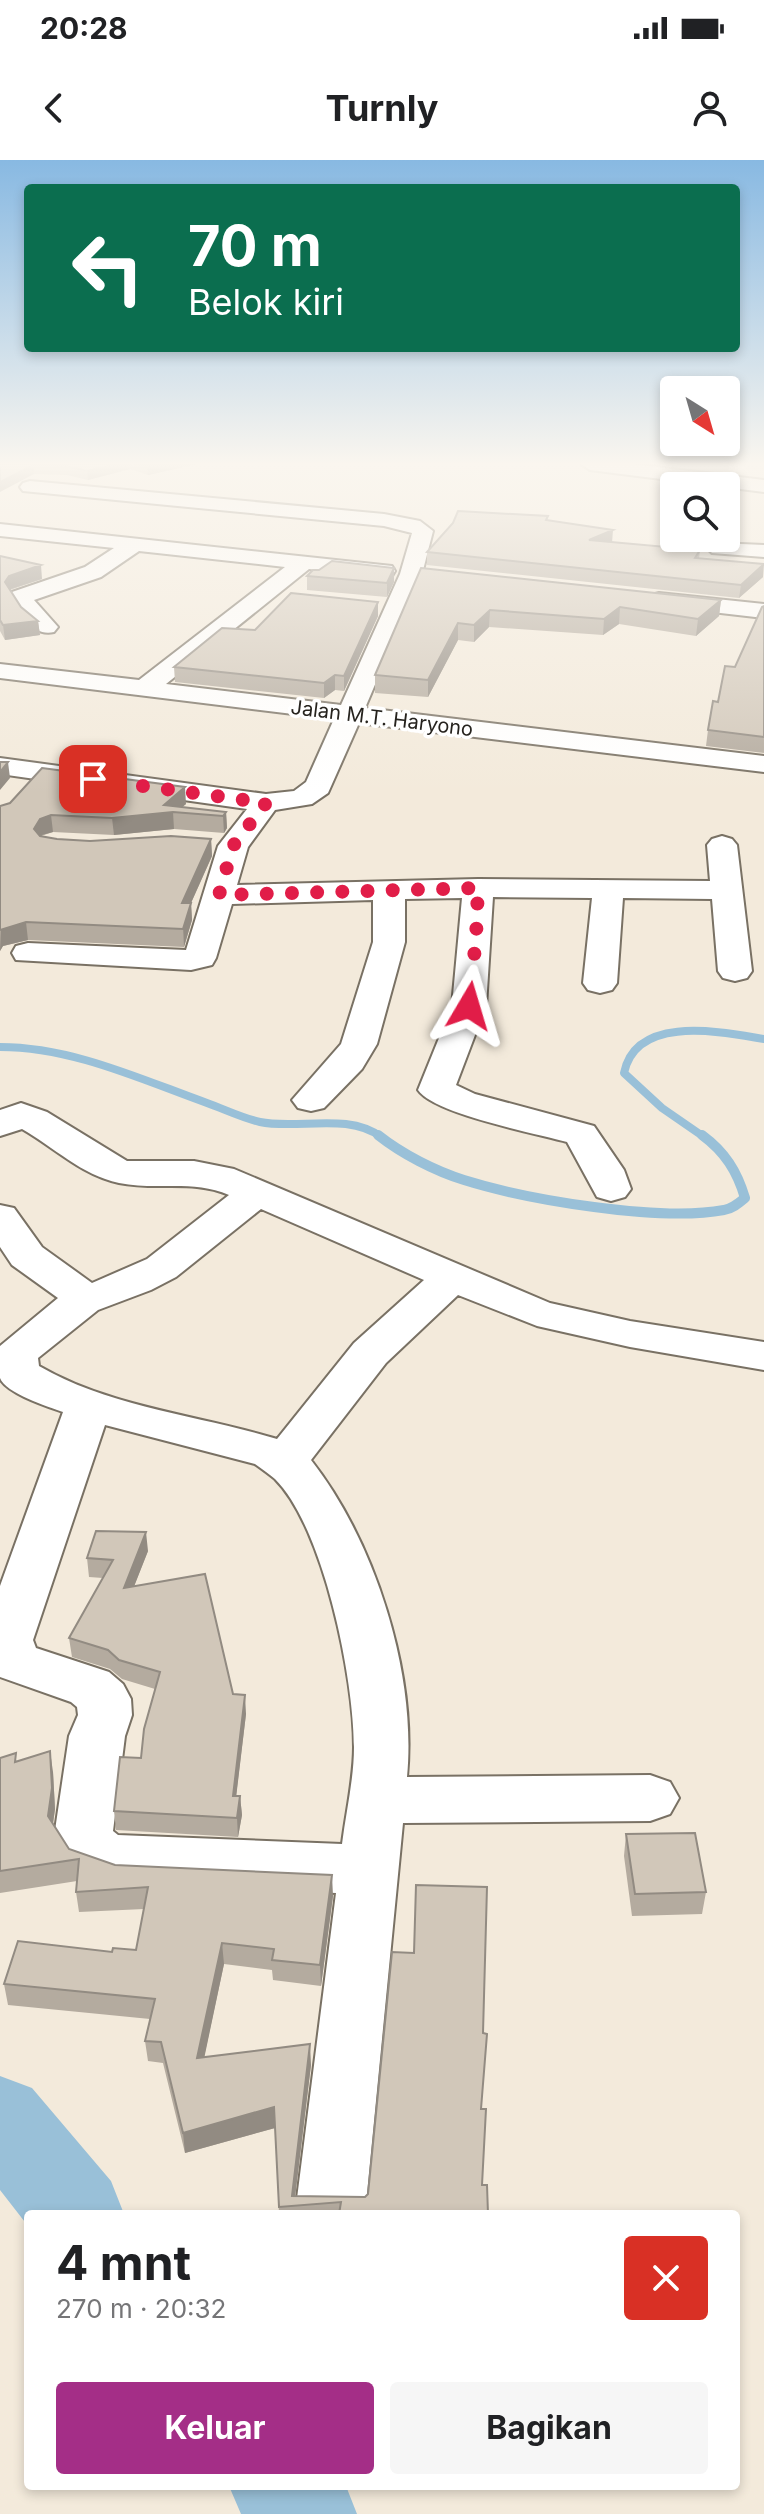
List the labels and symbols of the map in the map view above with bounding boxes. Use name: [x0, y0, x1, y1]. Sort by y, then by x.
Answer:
north arrow: [660, 376, 740, 456]
street label: Jalan M.T. Haryono: [289, 695, 475, 741]
pin: [59, 745, 127, 813]
position arrow: [427, 964, 511, 1048]

